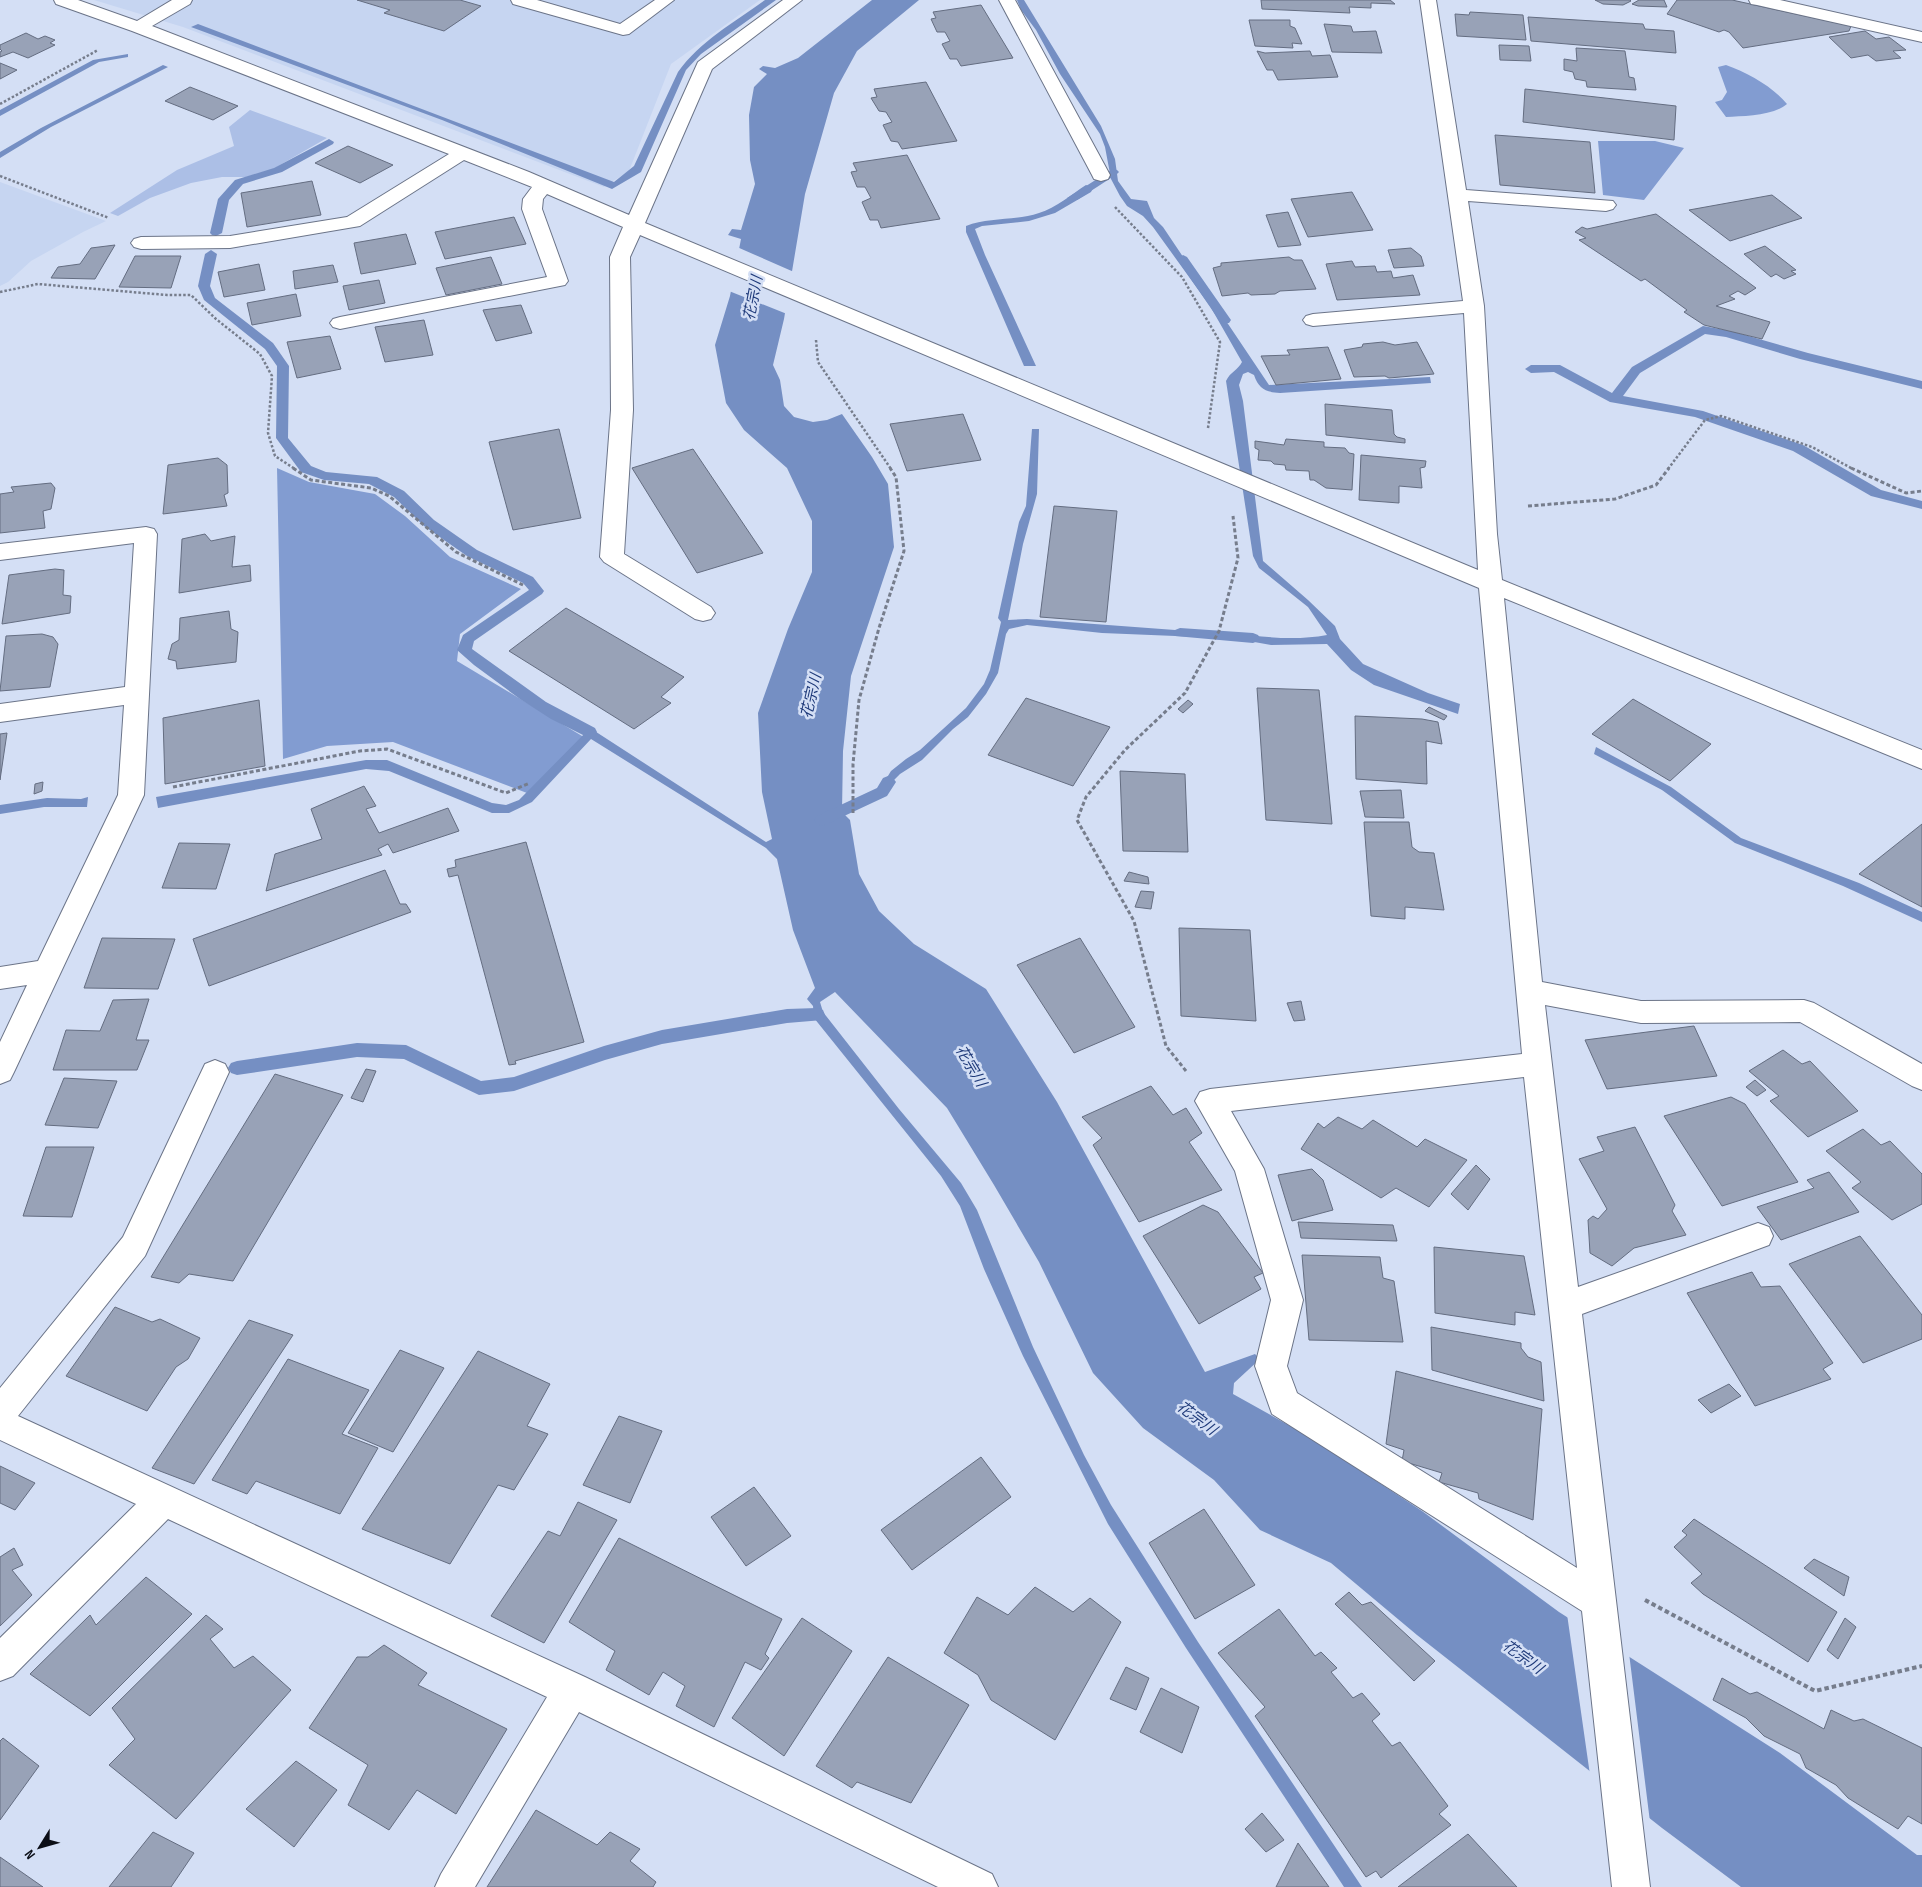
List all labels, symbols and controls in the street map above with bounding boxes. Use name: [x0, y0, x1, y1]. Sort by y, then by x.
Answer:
water label: 花宗川: [740, 272, 767, 322]
water label: 花宗川: [797, 670, 826, 720]
water label: 花宗川: [951, 1042, 991, 1092]
water label: 花宗川: [1173, 1397, 1222, 1441]
water label: 花宗川: [1499, 1636, 1548, 1679]
north arrow: [15, 1822, 65, 1872]
text: N: [21, 1846, 39, 1863]

